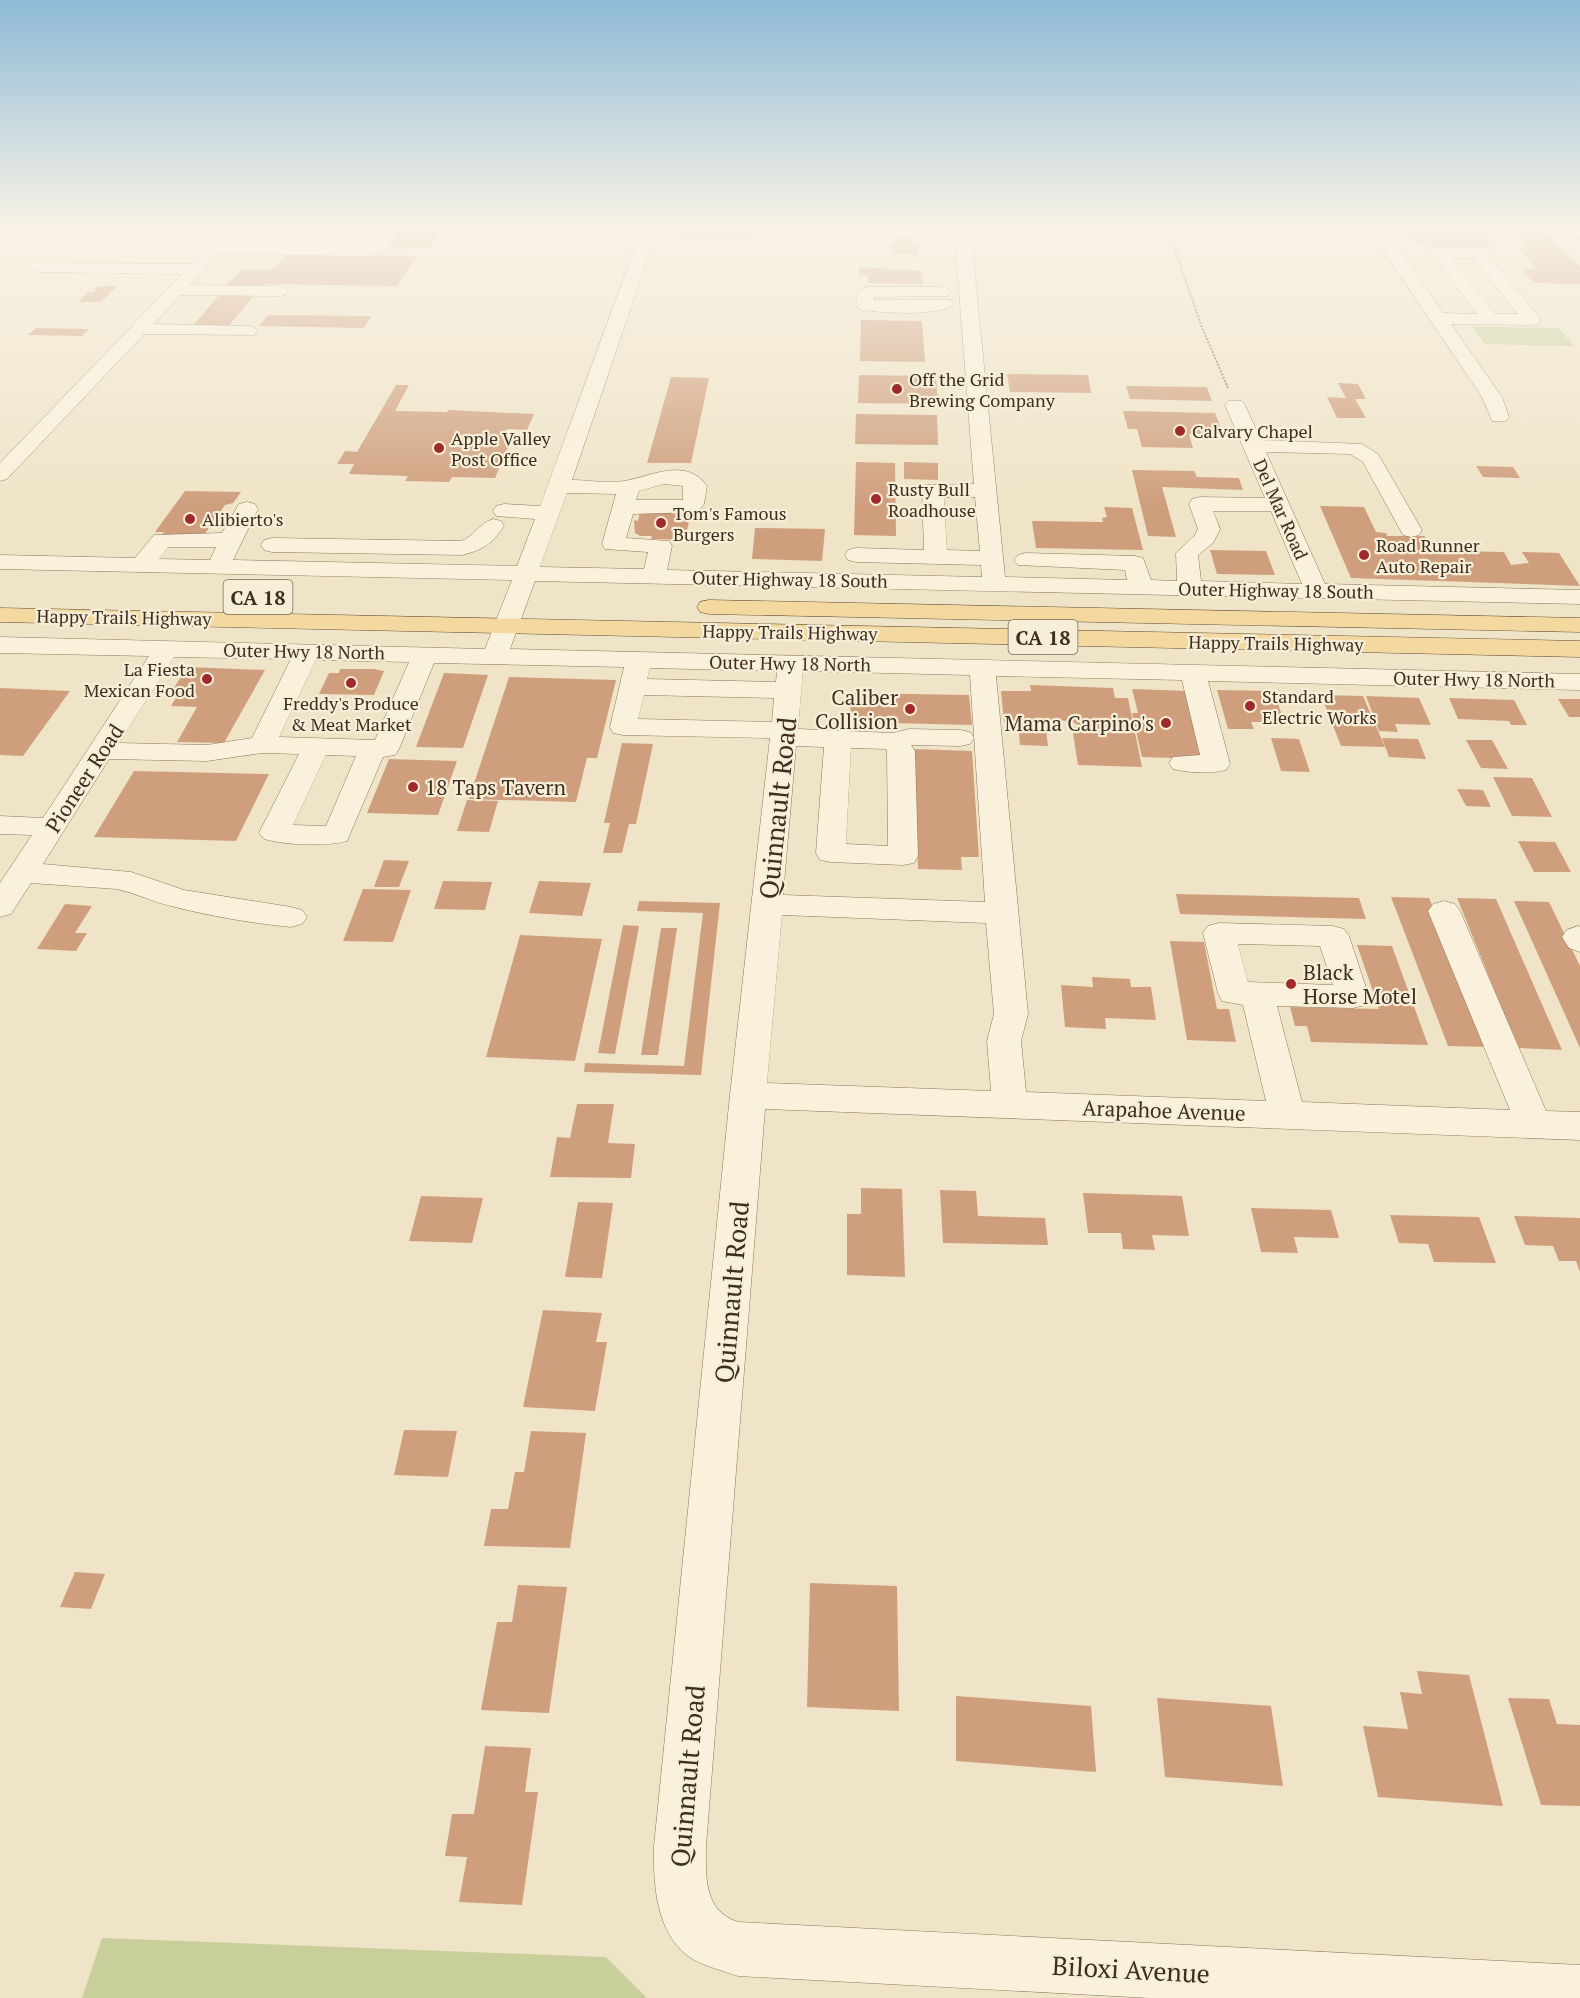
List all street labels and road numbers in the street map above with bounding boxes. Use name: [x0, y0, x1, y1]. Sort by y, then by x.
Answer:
street label: Del Mar Road: [1248, 455, 1314, 563]
street label: Outer Highway 18 South: [692, 565, 888, 593]
street label: Outer Highway 18 South: [1178, 576, 1374, 604]
road number: CA 18: [224, 580, 292, 614]
street label: Happy Trails Highway: [36, 603, 213, 631]
street label: Happy Trails Highway: [702, 618, 879, 646]
road number: CA 18: [1008, 620, 1078, 654]
street label: Happy Trails Highway: [1188, 629, 1365, 657]
street label: Outer Hwy 18 North: [223, 638, 385, 664]
street label: Outer Hwy 18 North: [709, 650, 871, 676]
street label: Outer Hwy 18 North: [1393, 666, 1555, 692]
street label: Quinnault Road: [751, 715, 803, 901]
street label: Pioneer Road: [38, 718, 130, 838]
street label: Arapahoe Avenue: [1082, 1093, 1246, 1127]
street label: Quinnault Road: [706, 1199, 756, 1385]
street label: Quinnault Road: [662, 1683, 712, 1869]
street label: Biloxi Avenue: [1051, 1948, 1211, 1990]

